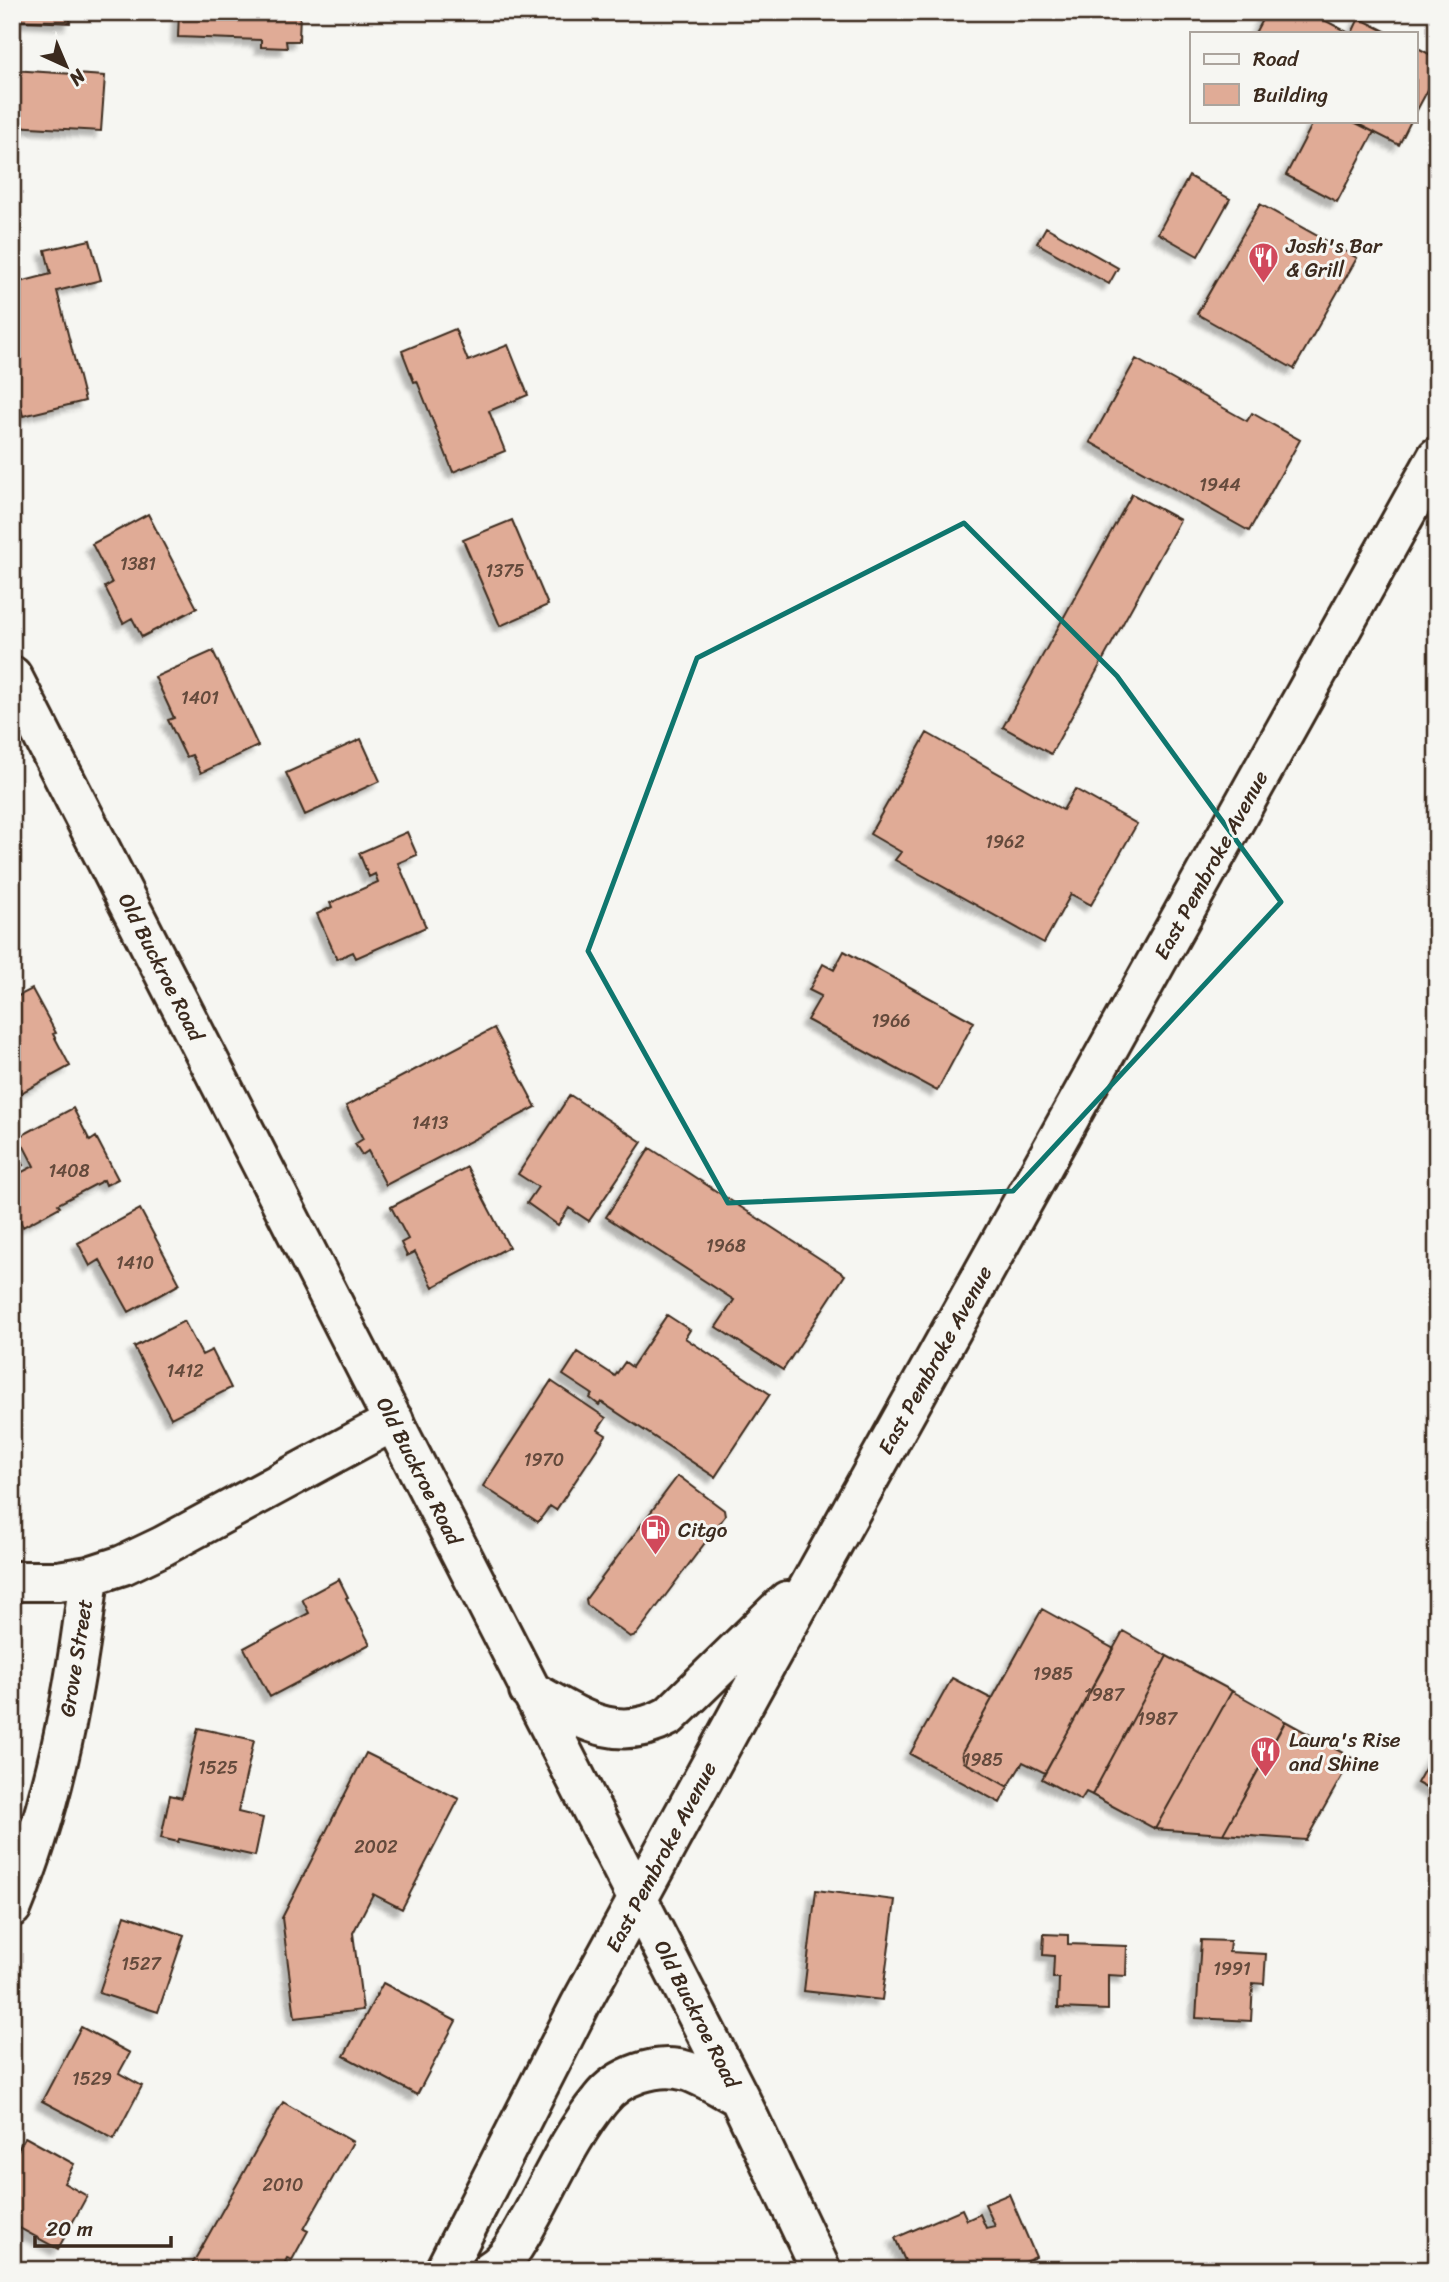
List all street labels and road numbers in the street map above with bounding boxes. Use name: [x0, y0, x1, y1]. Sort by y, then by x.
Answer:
street label: East Pembroke Avenue: [1143, 763, 1279, 967]
street label: Old Buckroe Road: [107, 886, 216, 1050]
street label: East Pembroke Avenue: [867, 1258, 1003, 1462]
street label: Old Buckroe Road: [365, 1390, 474, 1554]
street label: Grove Street: [48, 1596, 104, 1720]
street label: East Pembroke Avenue: [595, 1754, 728, 1959]
street label: Old Buckroe Road: [643, 1933, 752, 2097]

